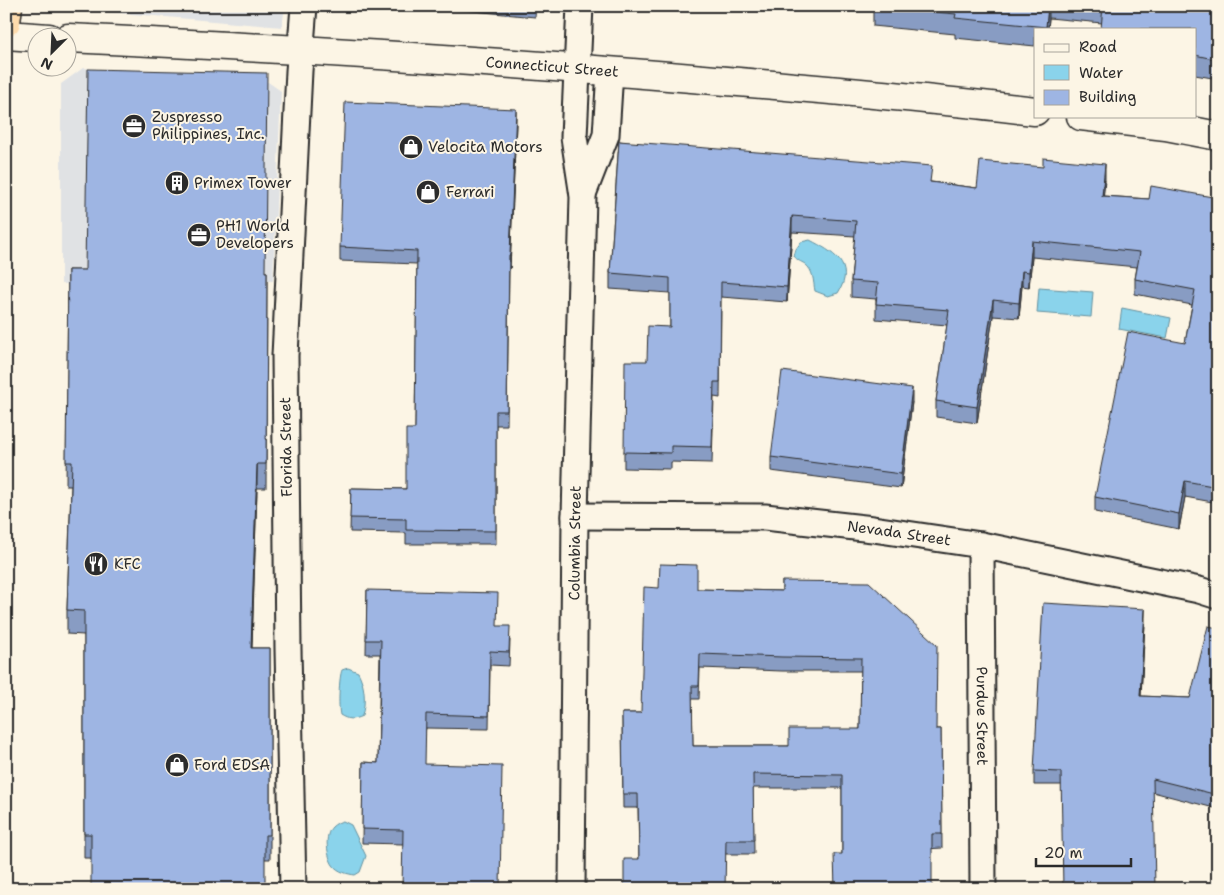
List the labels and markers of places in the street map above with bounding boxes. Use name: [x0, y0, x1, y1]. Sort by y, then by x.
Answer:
place label: Zuspresso Philippines, Inc.: [152, 107, 265, 144]
office icon: Zuspresso Philippines, Inc.: [121, 113, 147, 139]
shop icon: Velocita Motors: [398, 134, 424, 160]
place label: Velocita Motors: [428, 137, 543, 157]
building icon: Primex Tower: [164, 170, 190, 196]
place label: Primex Tower: [194, 173, 292, 193]
shop icon: Ferrari: [415, 179, 441, 205]
place label: Ferrari: [446, 182, 495, 202]
place label: PH1 World Developers: [216, 216, 294, 253]
office icon: PH1 World Developers: [186, 222, 212, 248]
restaurant icon: KFC: [83, 551, 109, 577]
place label: KFC: [114, 554, 141, 574]
shop icon: Ford EDSA: [164, 752, 190, 778]
place label: Ford EDSA: [194, 755, 270, 775]

